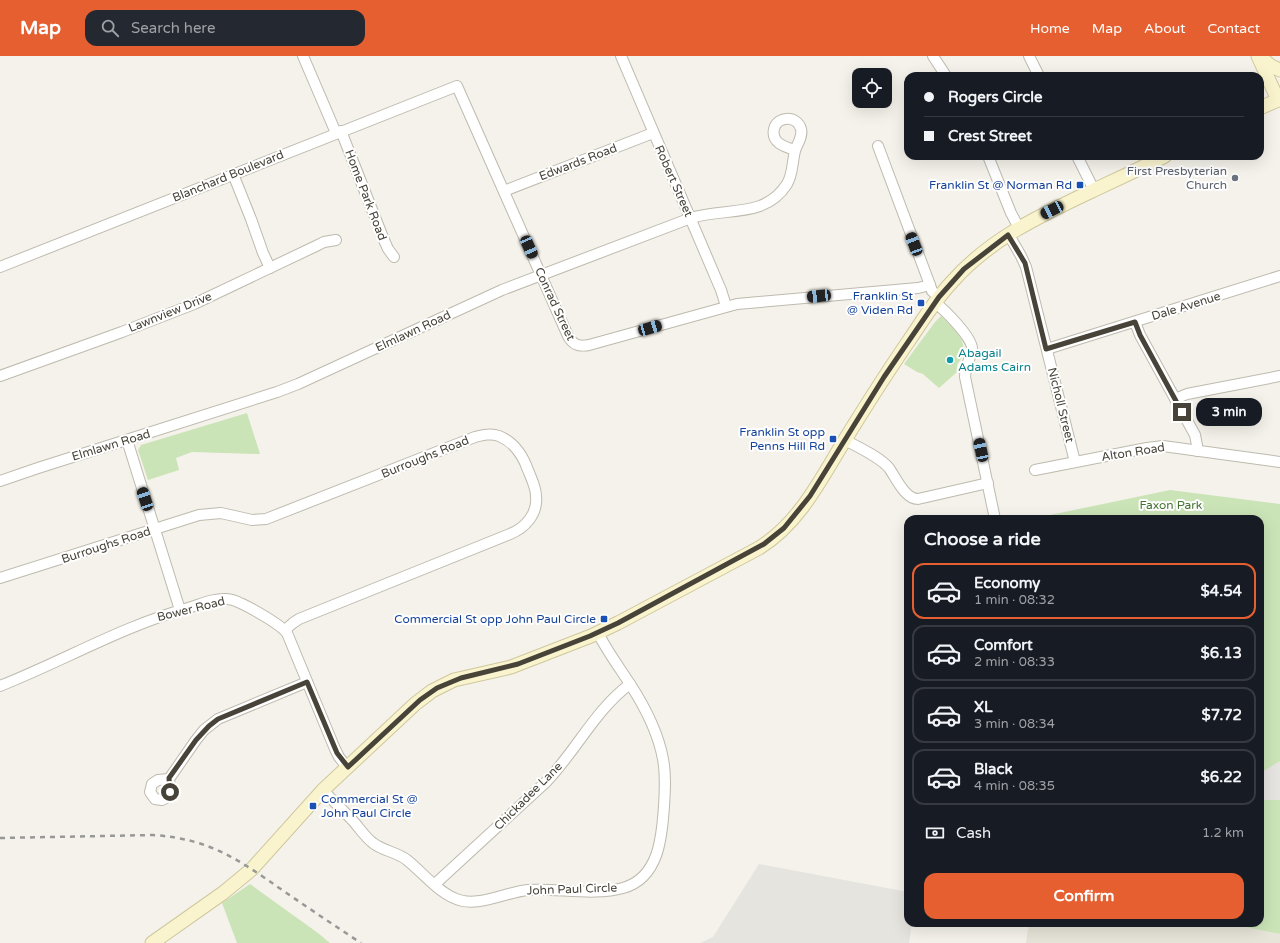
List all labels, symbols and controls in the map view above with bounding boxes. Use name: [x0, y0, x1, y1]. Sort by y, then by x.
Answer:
search box: [85, 10, 365, 46]
text: Map: [20, 17, 61, 39]
icon: search: [99, 17, 121, 39]
text: Search here: [131, 19, 215, 37]
text: Home: [1030, 20, 1070, 37]
text: Map: [1092, 20, 1122, 37]
text: About: [1144, 20, 1186, 37]
text: Contact: [1208, 20, 1260, 37]
map controls: [852, 68, 892, 108]
button: locate: [852, 68, 892, 108]
text: Rogers Circle: [948, 88, 1043, 106]
text: Crest Street: [948, 127, 1032, 145]
street label: Edwards Road: [537, 141, 619, 183]
street label: Robert Street: [652, 143, 696, 219]
street label: Blanchard Boulevard: [170, 147, 286, 205]
street label: Home Park Road: [342, 148, 390, 242]
place label: First Presbyterian Church: [1127, 164, 1227, 192]
marker: First Presbyterian Church: [1230, 173, 1240, 183]
place label: Franklin St @ Norman Rd: [929, 178, 1072, 192]
marker: Franklin St @ Norman Rd: [1075, 180, 1085, 190]
car: [1039, 199, 1065, 221]
car: [904, 231, 924, 257]
car: [519, 234, 539, 260]
street label: Conrad Street: [532, 265, 578, 343]
street label: Lawnview Drive: [126, 289, 214, 335]
car: [806, 289, 832, 303]
place label: Franklin St @ Viden Rd: [847, 289, 913, 317]
street label: Dale Avenue: [1150, 289, 1222, 323]
marker: Franklin St @ Viden Rd: [916, 298, 926, 308]
street label: Elmlawn Road: [373, 307, 453, 355]
car: [637, 319, 663, 337]
place label: Abagail Adams Cairn: [958, 346, 1031, 374]
marker: Abagail Adams Cairn: [945, 355, 955, 365]
street label: Nicholl Street: [1045, 366, 1077, 444]
callout: 3 min: [1196, 398, 1262, 426]
route end: [1173, 403, 1191, 421]
text: 3 min: [1212, 404, 1246, 420]
place label: Franklin St opp Penns Hill Rd: [739, 425, 825, 453]
street label: Elmlawn Road: [70, 426, 152, 464]
street label: Burroughs Road: [379, 433, 471, 481]
marker: Franklin St opp Penns Hill Rd: [828, 434, 838, 444]
car: [973, 437, 989, 463]
street label: Alton Road: [1100, 440, 1166, 464]
car: [136, 486, 154, 512]
park label: Faxon Park: [1140, 498, 1203, 512]
street label: Burroughs Road: [60, 524, 152, 566]
text: Choose a ride: [924, 528, 1041, 550]
icon: car: [926, 573, 962, 609]
text: Economy: [974, 574, 1040, 592]
text: $4.54: [1201, 582, 1242, 600]
text: 1 min · 08:32: [974, 592, 1055, 608]
street label: Bower Road: [156, 594, 226, 624]
place label: Commercial St opp John Paul Circle: [394, 612, 596, 626]
marker: Commercial St opp John Paul Circle: [599, 614, 609, 624]
icon: car: [926, 635, 962, 671]
text: Comfort: [974, 636, 1033, 654]
text: $6.13: [1201, 644, 1242, 662]
text: 2 min · 08:33: [974, 654, 1055, 670]
icon: car: [926, 697, 962, 733]
text: XL: [974, 698, 993, 716]
text: $7.72: [1201, 706, 1242, 724]
text: 3 min · 08:34: [974, 716, 1055, 732]
street label: Chickadee Lane: [491, 759, 565, 833]
icon: car: [926, 759, 962, 795]
text: Black: [974, 760, 1013, 778]
text: $6.22: [1201, 768, 1242, 786]
text: 4 min · 08:35: [974, 778, 1055, 794]
route start: [161, 783, 179, 801]
place label: Commercial St @ John Paul Circle: [321, 792, 418, 820]
marker: Commercial St @ John Paul Circle: [308, 801, 318, 811]
icon: cash: [924, 822, 946, 844]
text: Cash: [956, 824, 991, 842]
text: 1.2 km: [1202, 825, 1244, 841]
button: Confirm: [924, 873, 1244, 919]
street label: John Paul Circle: [527, 880, 618, 898]

